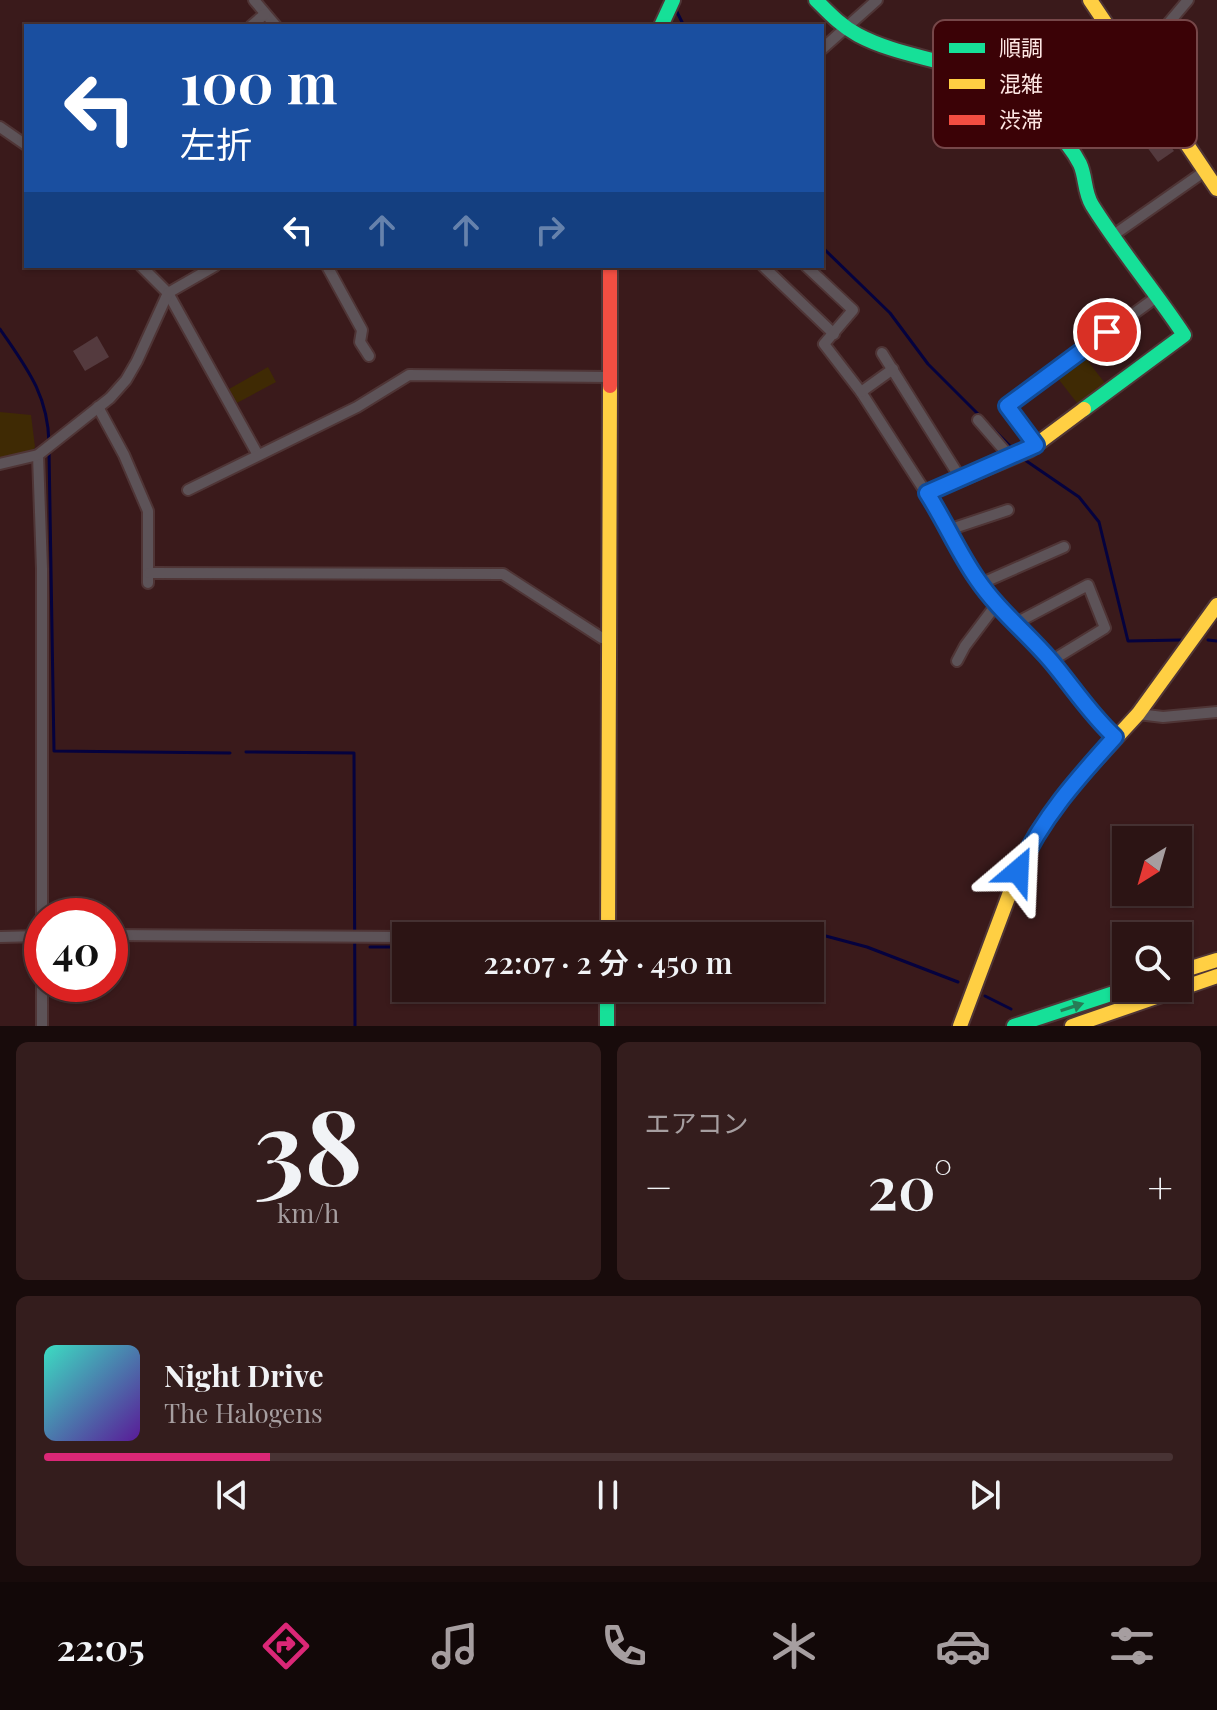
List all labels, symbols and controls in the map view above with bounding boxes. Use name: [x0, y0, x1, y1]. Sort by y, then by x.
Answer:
legend: [933, 20, 1197, 148]
text: 順調: [999, 32, 1043, 62]
text: 100 m: [180, 44, 337, 119]
icon: left: [48, 56, 152, 160]
text: 混雑: [999, 68, 1043, 98]
text: 渋滞: [999, 104, 1043, 134]
text: 左折: [180, 119, 252, 167]
icon: left: [276, 208, 320, 252]
icon: ahead: [360, 208, 404, 252]
icon: ahead: [444, 208, 488, 252]
icon: right: [528, 208, 572, 252]
pin: [1073, 298, 1141, 366]
icon: arrive: [1085, 310, 1129, 354]
north arrow: [1112, 826, 1192, 906]
map controls: [1112, 826, 1192, 1002]
position arrow: [976, 829, 1060, 913]
speed limit sign: 40: [24, 898, 128, 1002]
button: search: [1112, 922, 1192, 1002]
text: 22:07 · 2 分 · 450 m: [484, 942, 732, 982]
one-way arrow: [1060, 1000, 1084, 1013]
text: 38: [254, 1073, 363, 1212]
text: エアコン: [645, 1105, 749, 1140]
text: 20°: [867, 1145, 953, 1225]
text: −: [645, 1156, 673, 1215]
text: +: [1147, 1156, 1173, 1215]
text: km/h: [277, 1195, 339, 1230]
text: Night Drive: [164, 1355, 324, 1395]
text: The Halogens: [164, 1395, 323, 1430]
icon: previous: [210, 1473, 254, 1517]
icon: pause: [586, 1473, 630, 1517]
icon: next: [963, 1473, 1007, 1517]
icon: directions: [258, 1618, 314, 1674]
icon: music: [427, 1618, 483, 1674]
icon: phone: [596, 1618, 652, 1674]
icon: climate: [766, 1618, 822, 1674]
icon: car: [935, 1618, 991, 1674]
icon: filters: [1104, 1618, 1160, 1674]
text: 22:05: [57, 1622, 144, 1670]

